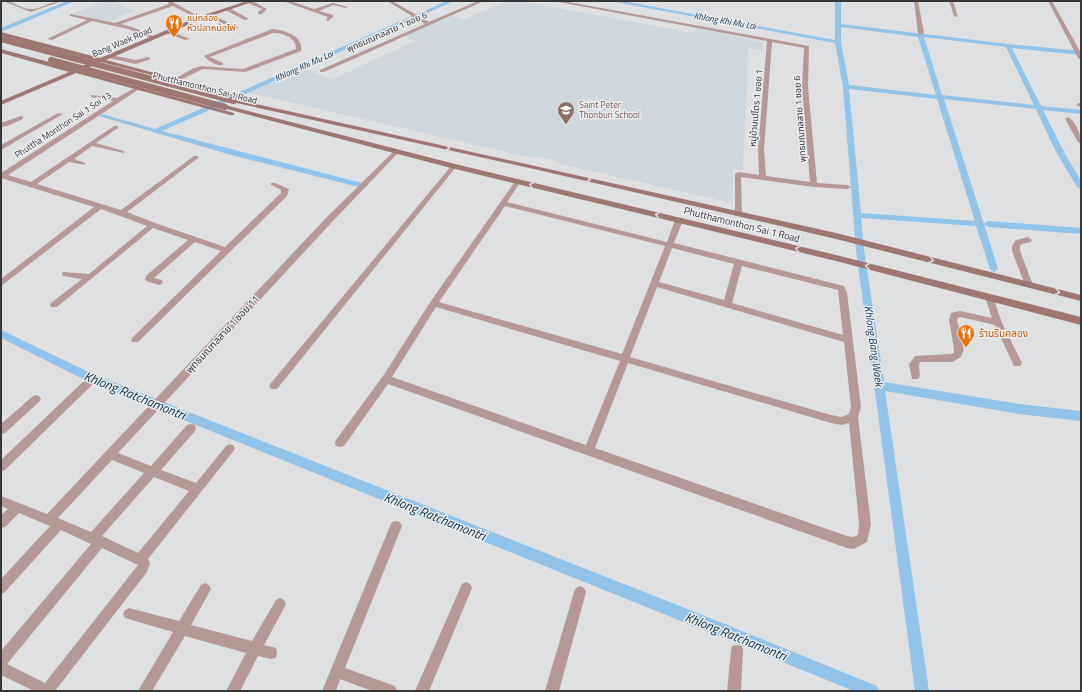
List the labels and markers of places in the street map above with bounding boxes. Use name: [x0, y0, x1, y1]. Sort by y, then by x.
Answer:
place label: แม่กลอง หัวปลาหม้อไฟ: [187, 11, 236, 34]
restaurant icon: แม่กลอง หัวปลาหม้อไฟ: [164, 13, 184, 38]
place label: Saint Peter Thonburi School: [579, 98, 640, 121]
school or university icon: Saint Peter Thonburi School: [556, 100, 576, 125]
restaurant icon: ร้านริมคลอง: [956, 323, 976, 348]
place label: ร้านริมคลอง: [979, 326, 1028, 341]

